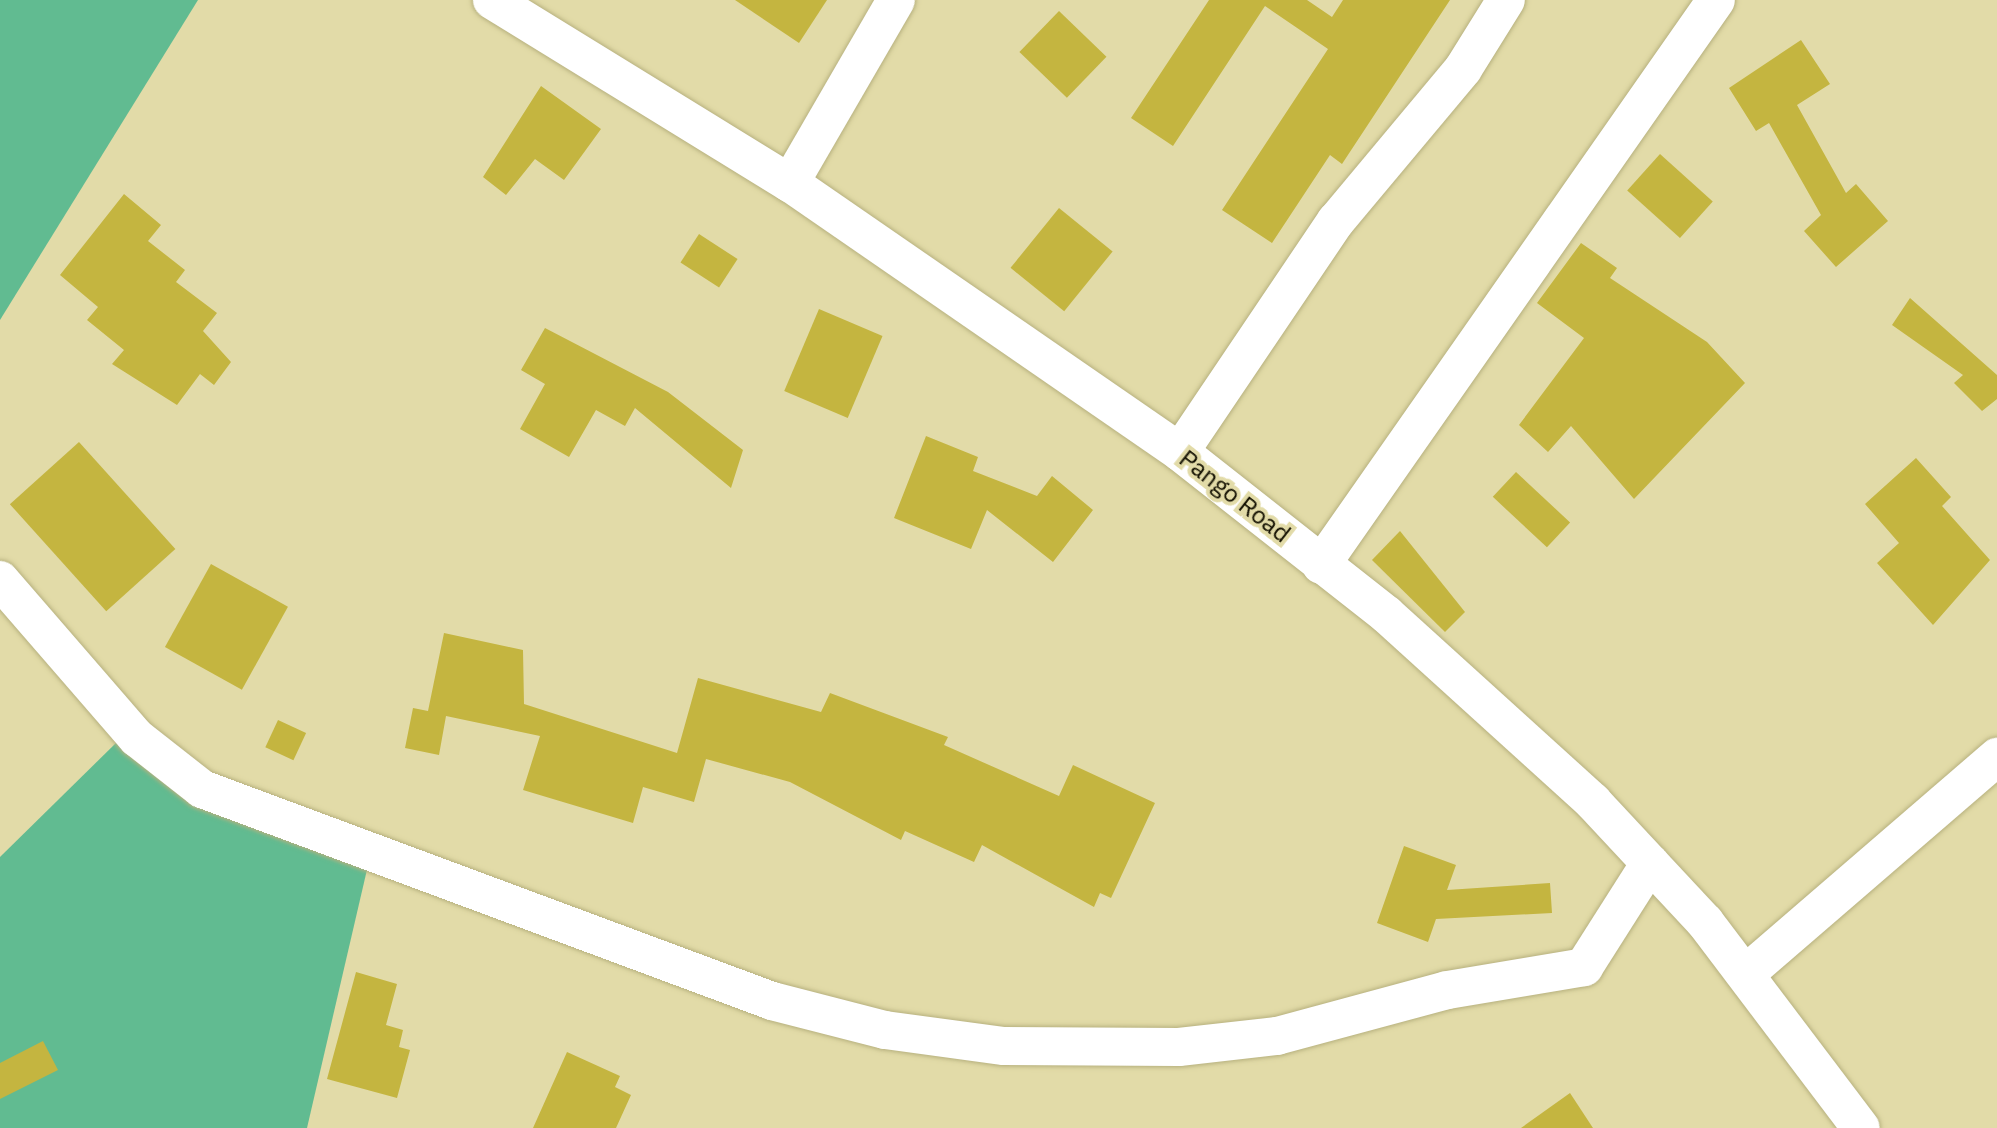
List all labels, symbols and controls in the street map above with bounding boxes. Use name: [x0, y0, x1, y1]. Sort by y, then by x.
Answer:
street label: Pango Road: [1173, 443, 1297, 549]

